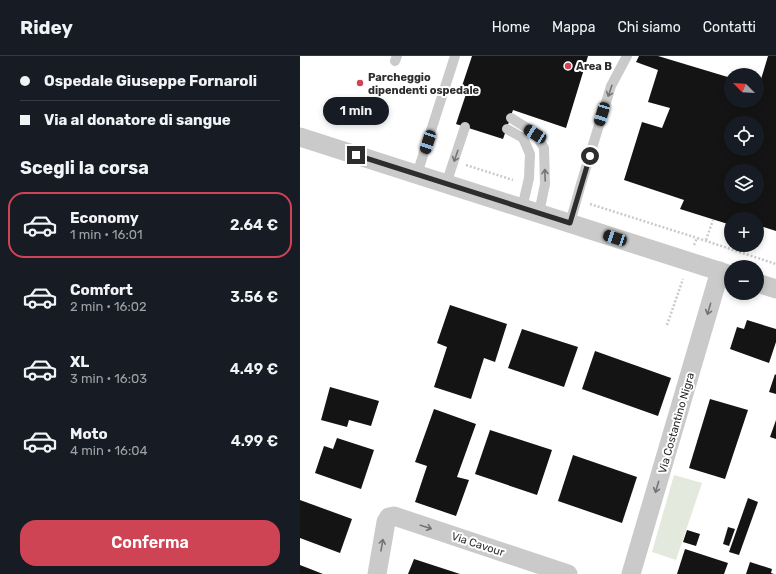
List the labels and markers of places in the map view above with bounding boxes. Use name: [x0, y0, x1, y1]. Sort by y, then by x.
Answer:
place label: Area B: [576, 60, 612, 73]
marker: Area B: [563, 61, 573, 71]
place label: Parcheggio dipendenti ospedale: [368, 71, 480, 97]
marker: Parcheggio dipendenti ospedale: [355, 78, 365, 88]

